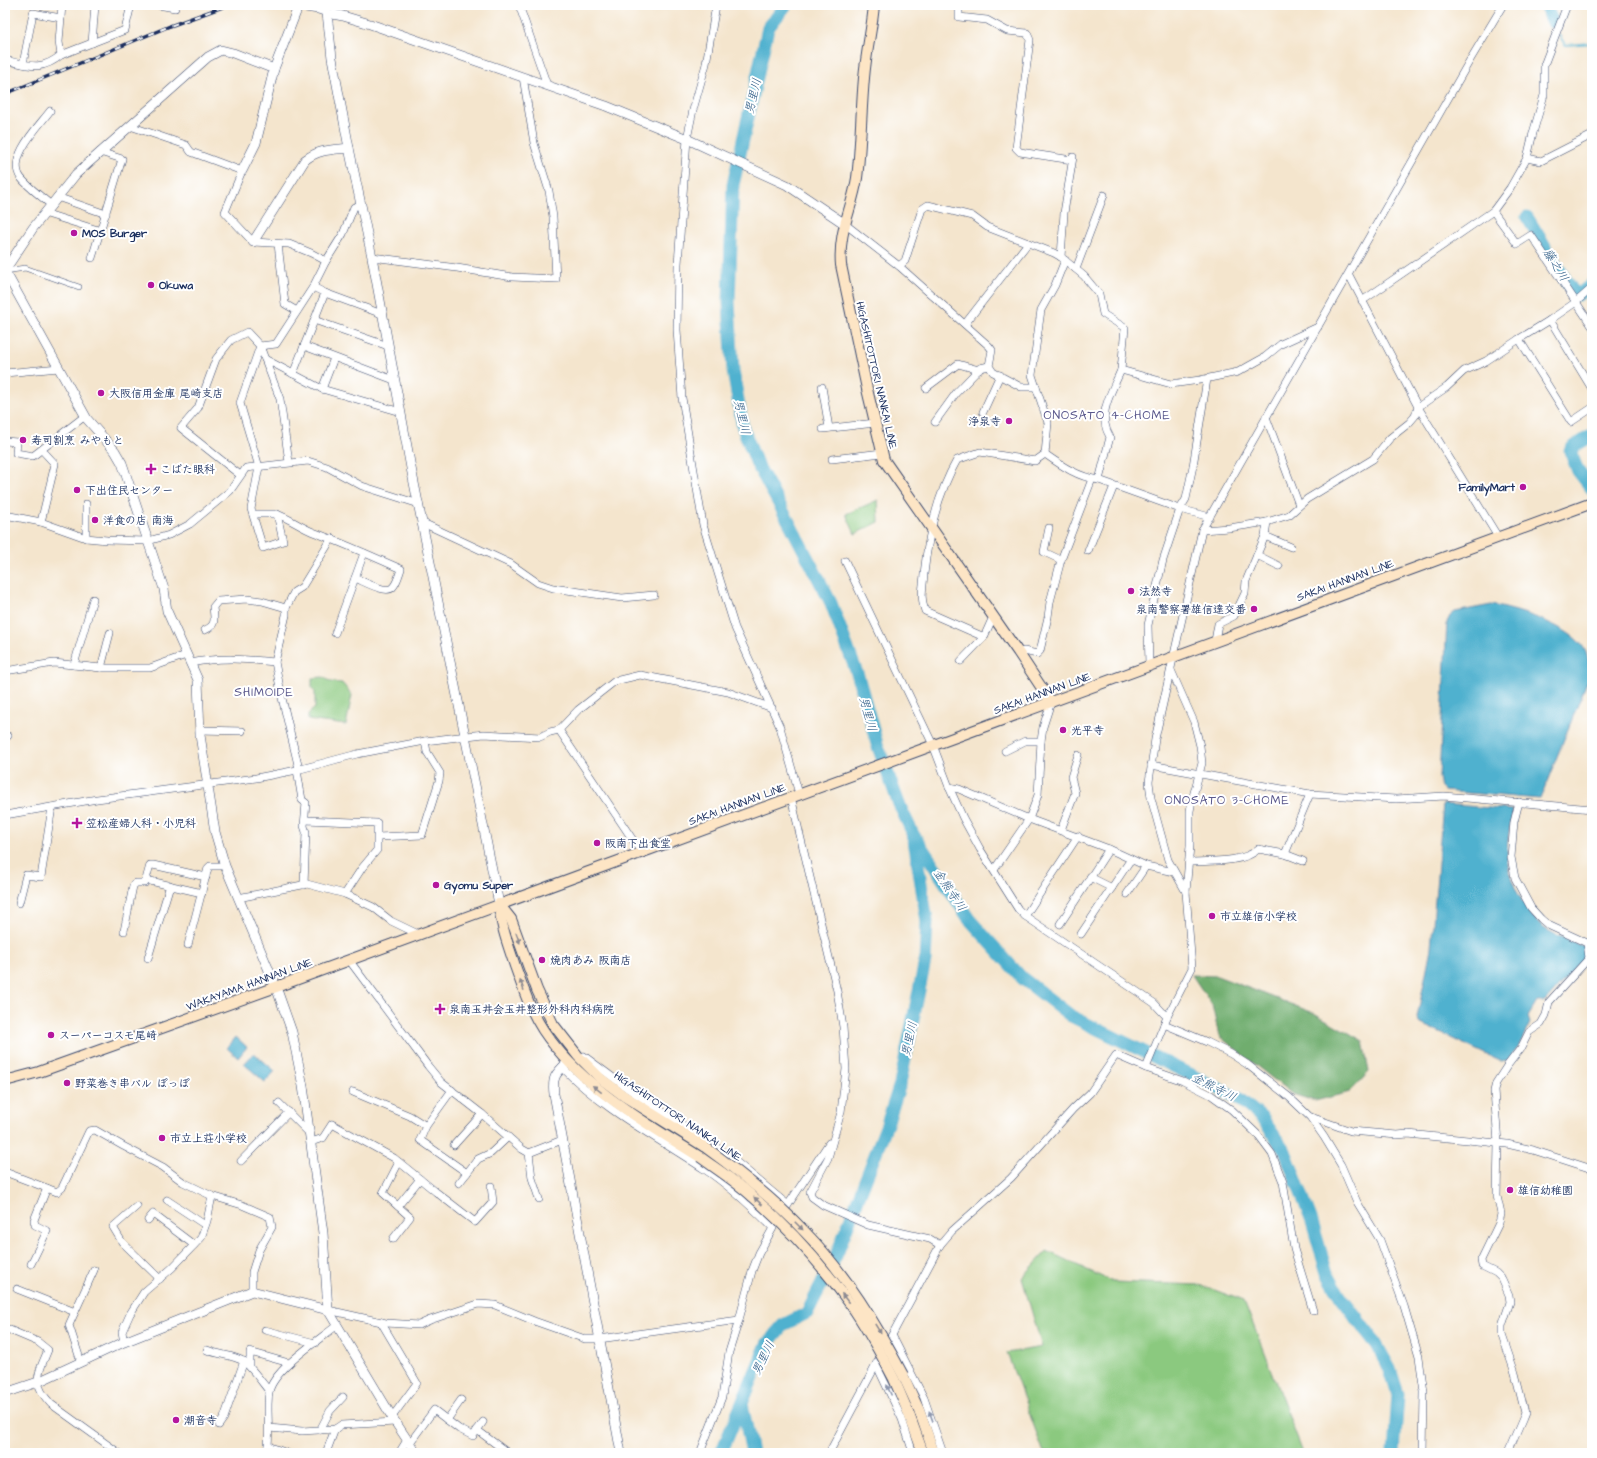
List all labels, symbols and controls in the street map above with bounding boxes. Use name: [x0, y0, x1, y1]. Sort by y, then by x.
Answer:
water label: 男里川: [741, 77, 766, 116]
place label: MOS Burger: [82, 226, 148, 243]
marker: MOS Burger: [69, 228, 79, 238]
water label: 藤之川: [1539, 245, 1572, 285]
place label: Okuwa: [159, 278, 194, 293]
marker: Okuwa: [146, 280, 156, 290]
street label: HIGASHITOTTORI NANKAI LINE: [852, 300, 901, 451]
place label: 大阪信用金庫 尾崎支店: [109, 386, 223, 401]
marker: 大阪信用金庫 尾崎支店: [96, 388, 106, 398]
water label: 男里川: [729, 398, 754, 437]
district label: ONOSATO 4-CHOME: [1043, 407, 1171, 424]
place label: 浄泉寺: [968, 414, 1001, 429]
marker: 浄泉寺: [1004, 416, 1014, 426]
place label: 寿司割烹 みやもと: [31, 433, 123, 448]
marker: 寿司割烹 みやもと: [18, 435, 28, 445]
place label: こばた眼科: [160, 462, 215, 477]
marker: こばた眼科: [145, 463, 157, 475]
place label: FamilyMart: [1459, 480, 1516, 497]
marker: FamilyMart: [1518, 482, 1528, 492]
place label: 下出住民センター: [85, 483, 173, 498]
marker: 下出住民センター: [72, 485, 82, 495]
place label: 洋食の店 南海: [103, 513, 173, 528]
marker: 洋食の店 南海: [90, 515, 100, 525]
street label: SAKAI HANNAN LINE: [1294, 556, 1396, 605]
place label: 法然寺: [1139, 584, 1172, 599]
marker: 法然寺: [1126, 586, 1136, 596]
place label: 泉南警察署雄信達交番: [1136, 602, 1246, 617]
marker: 泉南警察署雄信達交番: [1249, 604, 1259, 614]
street label: SAKAI HANNAN LINE: [991, 669, 1093, 718]
district label: SHIMOIDE: [234, 684, 294, 701]
water label: 男里川: [855, 695, 880, 734]
place label: 光平寺: [1071, 723, 1104, 738]
marker: 光平寺: [1058, 725, 1068, 735]
street label: SAKAI HANNAN LINE: [686, 780, 788, 829]
district label: ONOSATO 3-CHOME: [1165, 792, 1289, 809]
place label: 笠松産婦人科・小児科: [86, 816, 196, 831]
marker: 笠松産婦人科・小児科: [71, 817, 83, 829]
place label: 阪南下出食堂: [605, 836, 671, 851]
marker: 阪南下出食堂: [592, 838, 602, 848]
water label: 金熊寺川: [929, 866, 970, 915]
place label: Gyomu Super: [444, 878, 514, 895]
marker: Gyomu Super: [431, 880, 441, 890]
place label: 市立雄信小学校: [1220, 909, 1297, 924]
marker: 市立雄信小学校: [1207, 911, 1217, 921]
one-way arrow: [515, 932, 521, 944]
place label: 焼肉あみ 阪南店: [550, 953, 631, 968]
street label: WAKAYAMA HANNAN LINE: [184, 954, 315, 1014]
marker: 焼肉あみ 阪南店: [537, 955, 547, 965]
one-way arrow: [519, 979, 525, 991]
place label: 泉南玉井会玉井整形外科内科病院: [449, 1002, 614, 1017]
marker: 泉南玉井会玉井整形外科内科病院: [434, 1003, 446, 1015]
water label: 男里川: [897, 1020, 922, 1058]
place label: スーパーコスモ尾崎: [59, 1028, 157, 1043]
marker: スーパーコスモ尾崎: [46, 1030, 56, 1040]
street label: HIGASHITOTTORI NANKAI LINE: [611, 1068, 745, 1165]
water label: 金熊寺川: [1189, 1069, 1239, 1106]
place label: 野菜巻き串バル ぽっぽ: [75, 1076, 189, 1091]
marker: 野菜巻き串バル ぽっぽ: [62, 1078, 72, 1088]
one-way arrow: [592, 1084, 603, 1093]
place label: 市立上荘小学校: [170, 1131, 247, 1146]
marker: 市立上荘小学校: [157, 1133, 167, 1143]
place label: 雄信幼稚園: [1518, 1183, 1573, 1198]
marker: 雄信幼稚園: [1505, 1185, 1515, 1195]
one-way arrow: [753, 1197, 764, 1206]
one-way arrow: [794, 1221, 804, 1231]
one-way arrow: [841, 1292, 850, 1303]
one-way arrow: [874, 1324, 882, 1334]
water label: 男里川: [748, 1338, 779, 1378]
one-way arrow: [886, 1385, 892, 1396]
one-way arrow: [927, 1410, 933, 1422]
place label: 潮音寺: [184, 1413, 217, 1428]
marker: 潮音寺: [171, 1415, 181, 1425]

